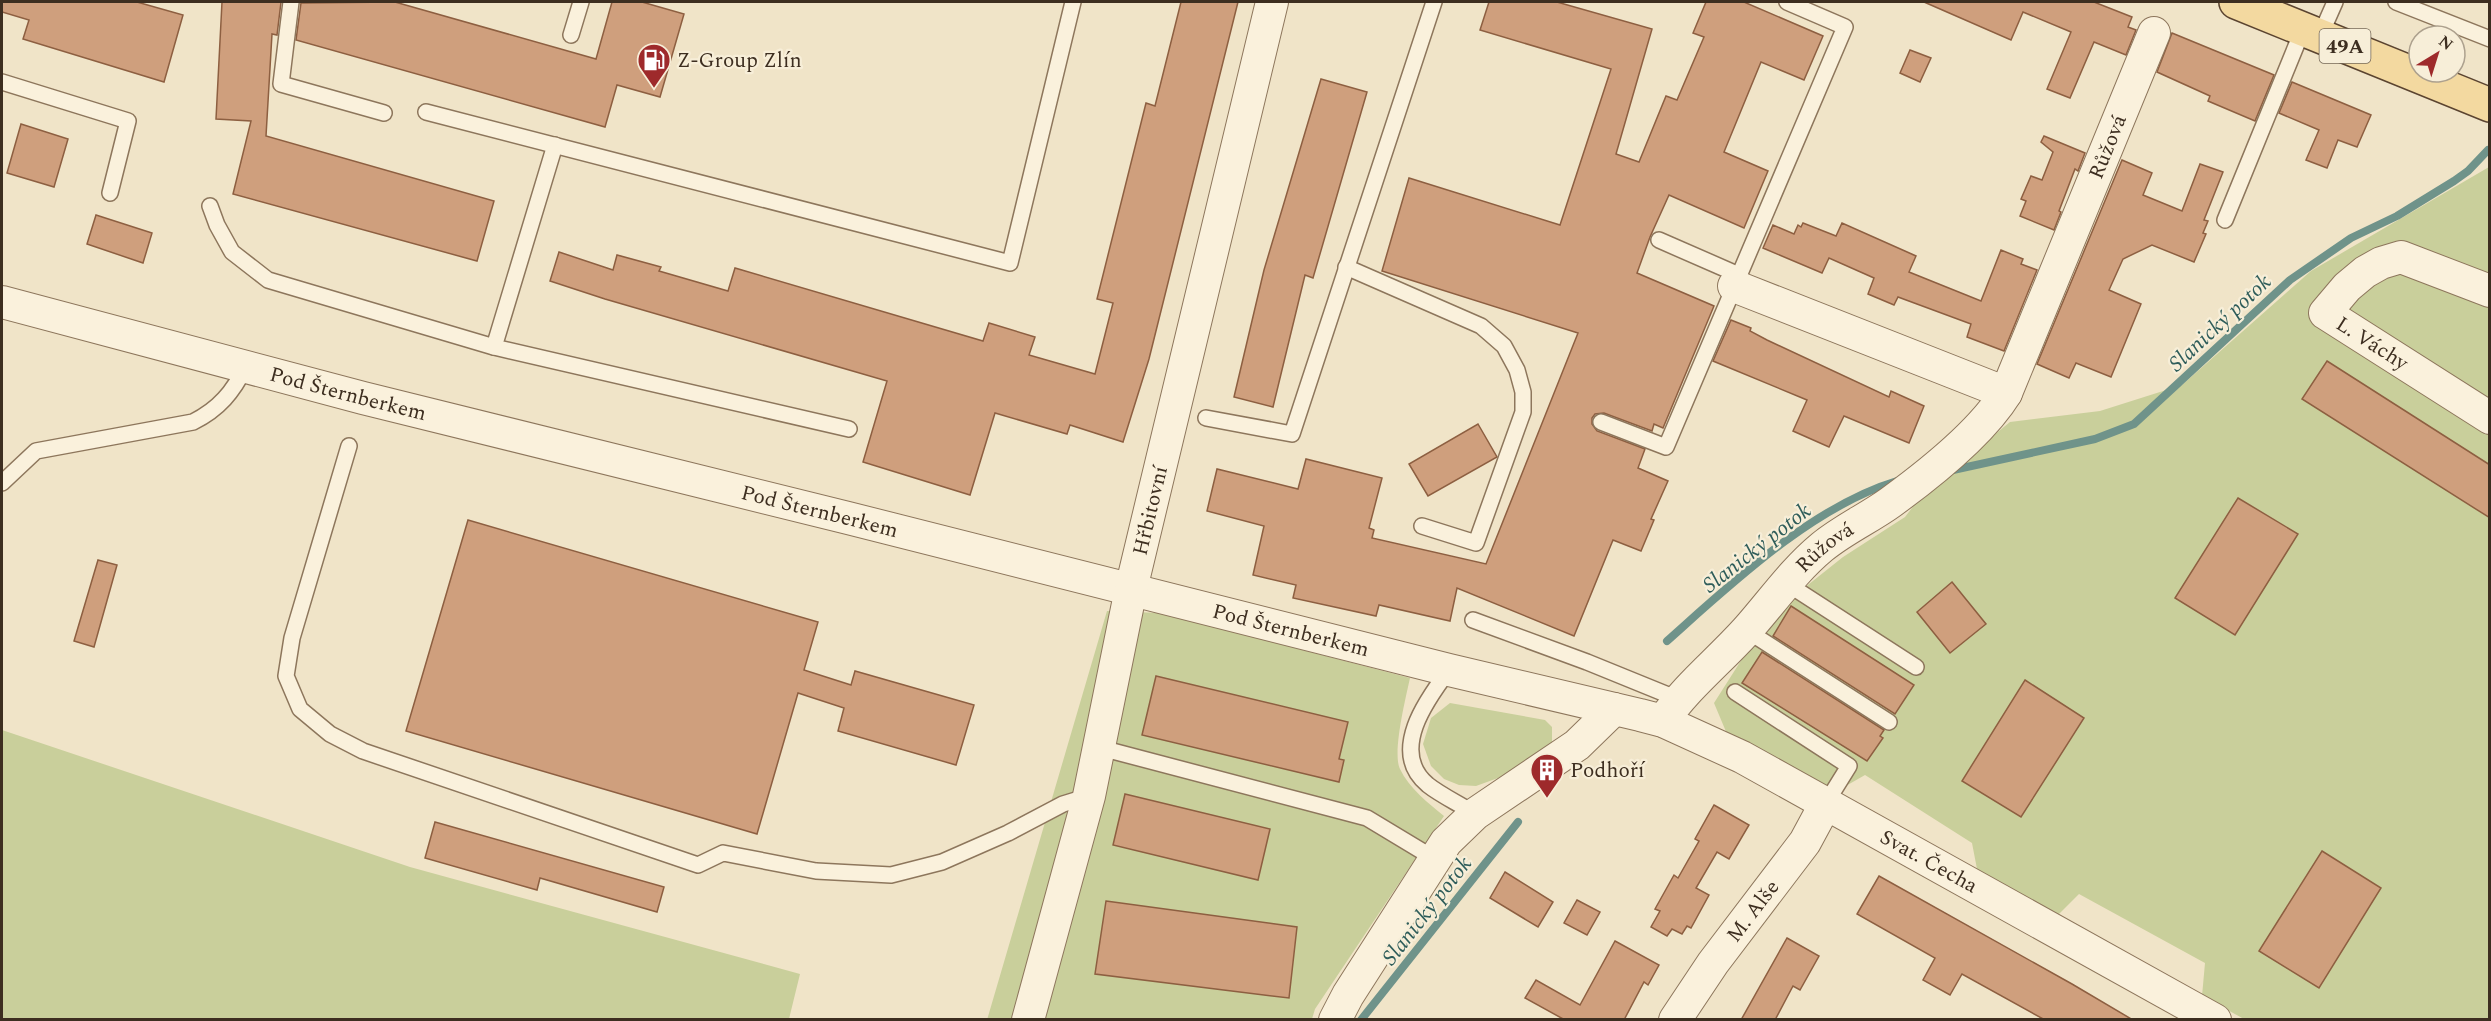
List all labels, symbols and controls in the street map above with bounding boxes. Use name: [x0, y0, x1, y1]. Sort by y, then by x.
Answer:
north arrow: [2407, 24, 2467, 84]
road number: 49A: [2320, 29, 2370, 63]
text: N: [2433, 29, 2458, 56]
fuel station icon: Z-Group Zlín: [636, 42, 672, 89]
place label: Z-Group Zlín: [677, 45, 802, 77]
street label: Růžová: [2081, 109, 2136, 184]
water label: Slanický potok: [2161, 266, 2279, 380]
street label: L. Váchy: [2329, 309, 2415, 380]
street label: Pod Šternberkem: [266, 359, 430, 430]
street label: Hřbitovní: [1125, 461, 1177, 559]
street label: Pod Šternberkem: [738, 477, 901, 547]
water label: Slanický potok: [1695, 495, 1819, 601]
street label: Růžová: [1788, 514, 1861, 581]
street label: Pod Šternberkem: [1209, 596, 1372, 666]
building icon: Podhoří: [1529, 752, 1565, 799]
place label: Podhoří: [1570, 755, 1646, 787]
street label: Svat. Čecha: [1874, 822, 1984, 902]
water label: Slanický potok: [1374, 849, 1480, 973]
street label: M. Alše: [1719, 873, 1788, 950]

